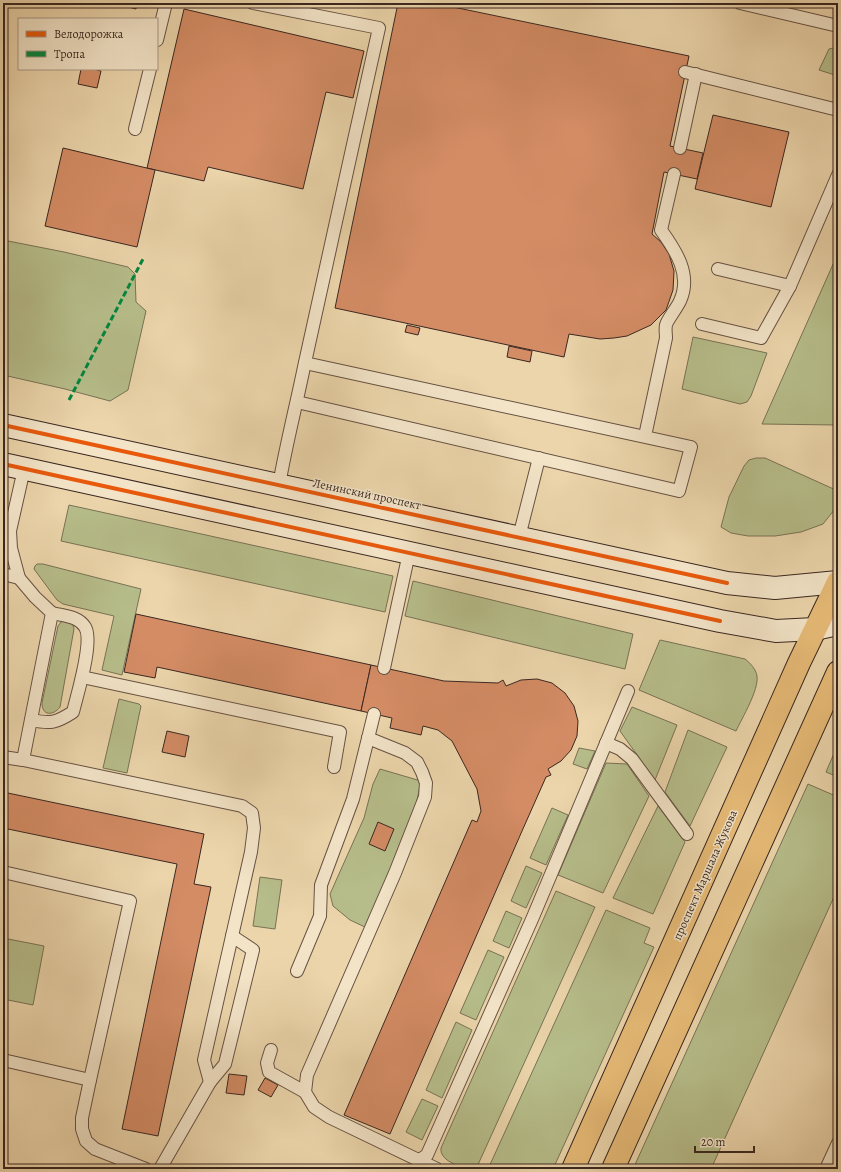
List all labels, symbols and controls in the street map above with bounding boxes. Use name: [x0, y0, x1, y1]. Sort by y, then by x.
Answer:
legend: [18, 18, 158, 70]
text: Велодорожка: [54, 26, 124, 42]
text: Тропа: [54, 46, 85, 62]
street label: Ленинский проспект: [311, 475, 423, 513]
street label: проспект Маршала Жукова: [669, 807, 741, 943]
scale bar: [695, 1128, 754, 1154]
text: 20 m: [701, 1134, 725, 1150]

